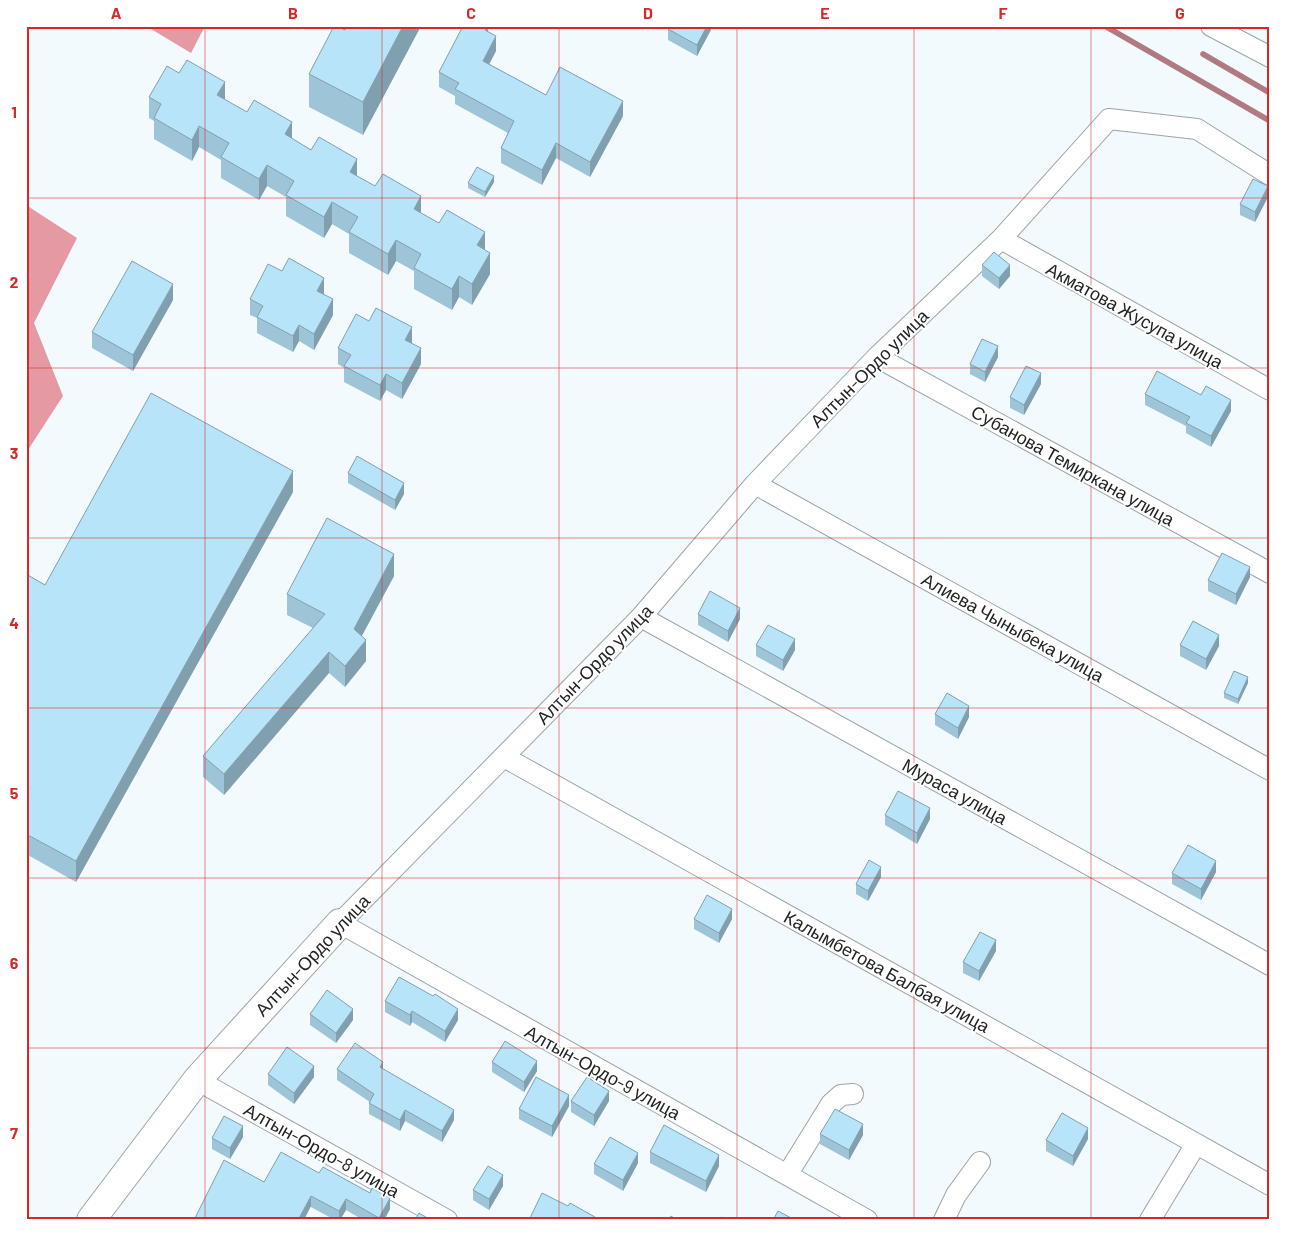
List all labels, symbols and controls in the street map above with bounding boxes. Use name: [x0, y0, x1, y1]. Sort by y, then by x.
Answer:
text: A: [111, 3, 122, 22]
text: B: [288, 3, 298, 22]
text: C: [466, 3, 476, 22]
text: D: [643, 3, 653, 22]
text: E: [820, 3, 830, 22]
text: F: [999, 3, 1008, 22]
text: G: [1175, 3, 1185, 22]
text: 1: [11, 102, 17, 121]
street label: Акматова Жусупа улица: [1043, 257, 1228, 373]
text: 2: [10, 272, 19, 291]
street label: Алтын-Ордо улица: [805, 304, 933, 432]
street label: Субанова Темиркана улица: [968, 400, 1179, 531]
text: 3: [10, 443, 18, 462]
street label: Алиева Чыныбека улица: [918, 568, 1109, 687]
street label: Алтын-Ордо улица: [531, 599, 657, 728]
text: 4: [9, 613, 19, 632]
street label: Мураса улица: [899, 753, 1012, 829]
text: 5: [10, 783, 19, 802]
street label: Алтын-Ордо улица: [250, 889, 375, 1020]
street label: Калымбетова Балбая улица: [780, 905, 995, 1037]
text: 6: [10, 953, 19, 972]
street label: Алтын-Ордо-9 улица: [521, 1020, 685, 1124]
street label: Алтын-Ордо-8 улица: [240, 1098, 404, 1202]
text: 7: [10, 1123, 18, 1142]

